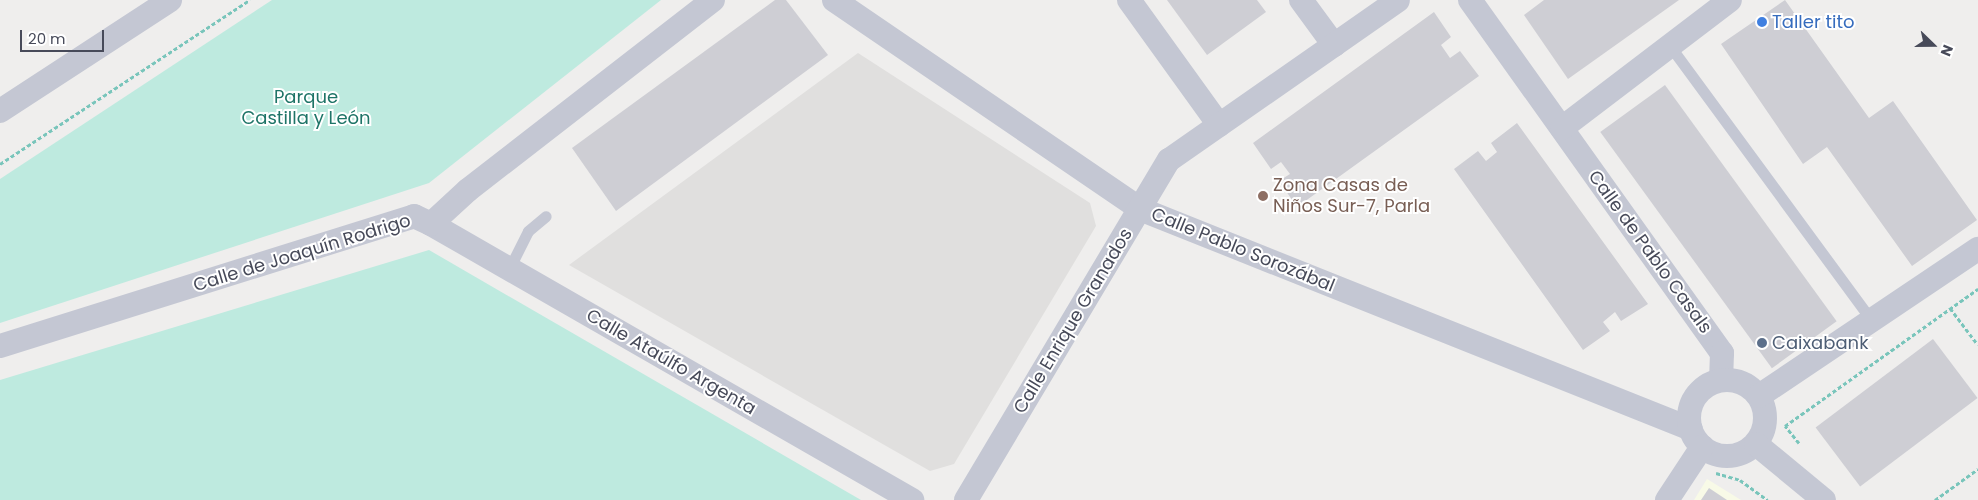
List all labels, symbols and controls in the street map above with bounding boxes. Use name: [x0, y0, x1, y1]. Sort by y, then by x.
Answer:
place label: Taller tito: [1772, 11, 1854, 33]
marker: Taller tito: [1756, 16, 1768, 28]
scale bar: [22, 20, 106, 52]
north arrow: [1908, 20, 1958, 70]
text: 20 m: [28, 28, 66, 49]
text: N: [1936, 42, 1958, 59]
park label: Parque Castilla y León: [241, 87, 371, 130]
street label: Calle de Pablo Casals: [1584, 166, 1716, 338]
place label: Zona Casas de Niños Sur-7, Parla: [1273, 175, 1430, 218]
marker: Zona Casas de Niños Sur-7, Parla: [1257, 190, 1269, 202]
street label: Calle Pablo Sorozábal: [1148, 203, 1338, 297]
street label: Calle de Joaquín Rodrigo: [191, 210, 413, 296]
street label: Calle Enrique Granados: [1009, 225, 1137, 417]
street label: Calle Ataúlfo Argenta: [582, 305, 760, 419]
place label: Caixabank: [1772, 332, 1868, 354]
marker: Caixabank: [1756, 337, 1768, 349]

